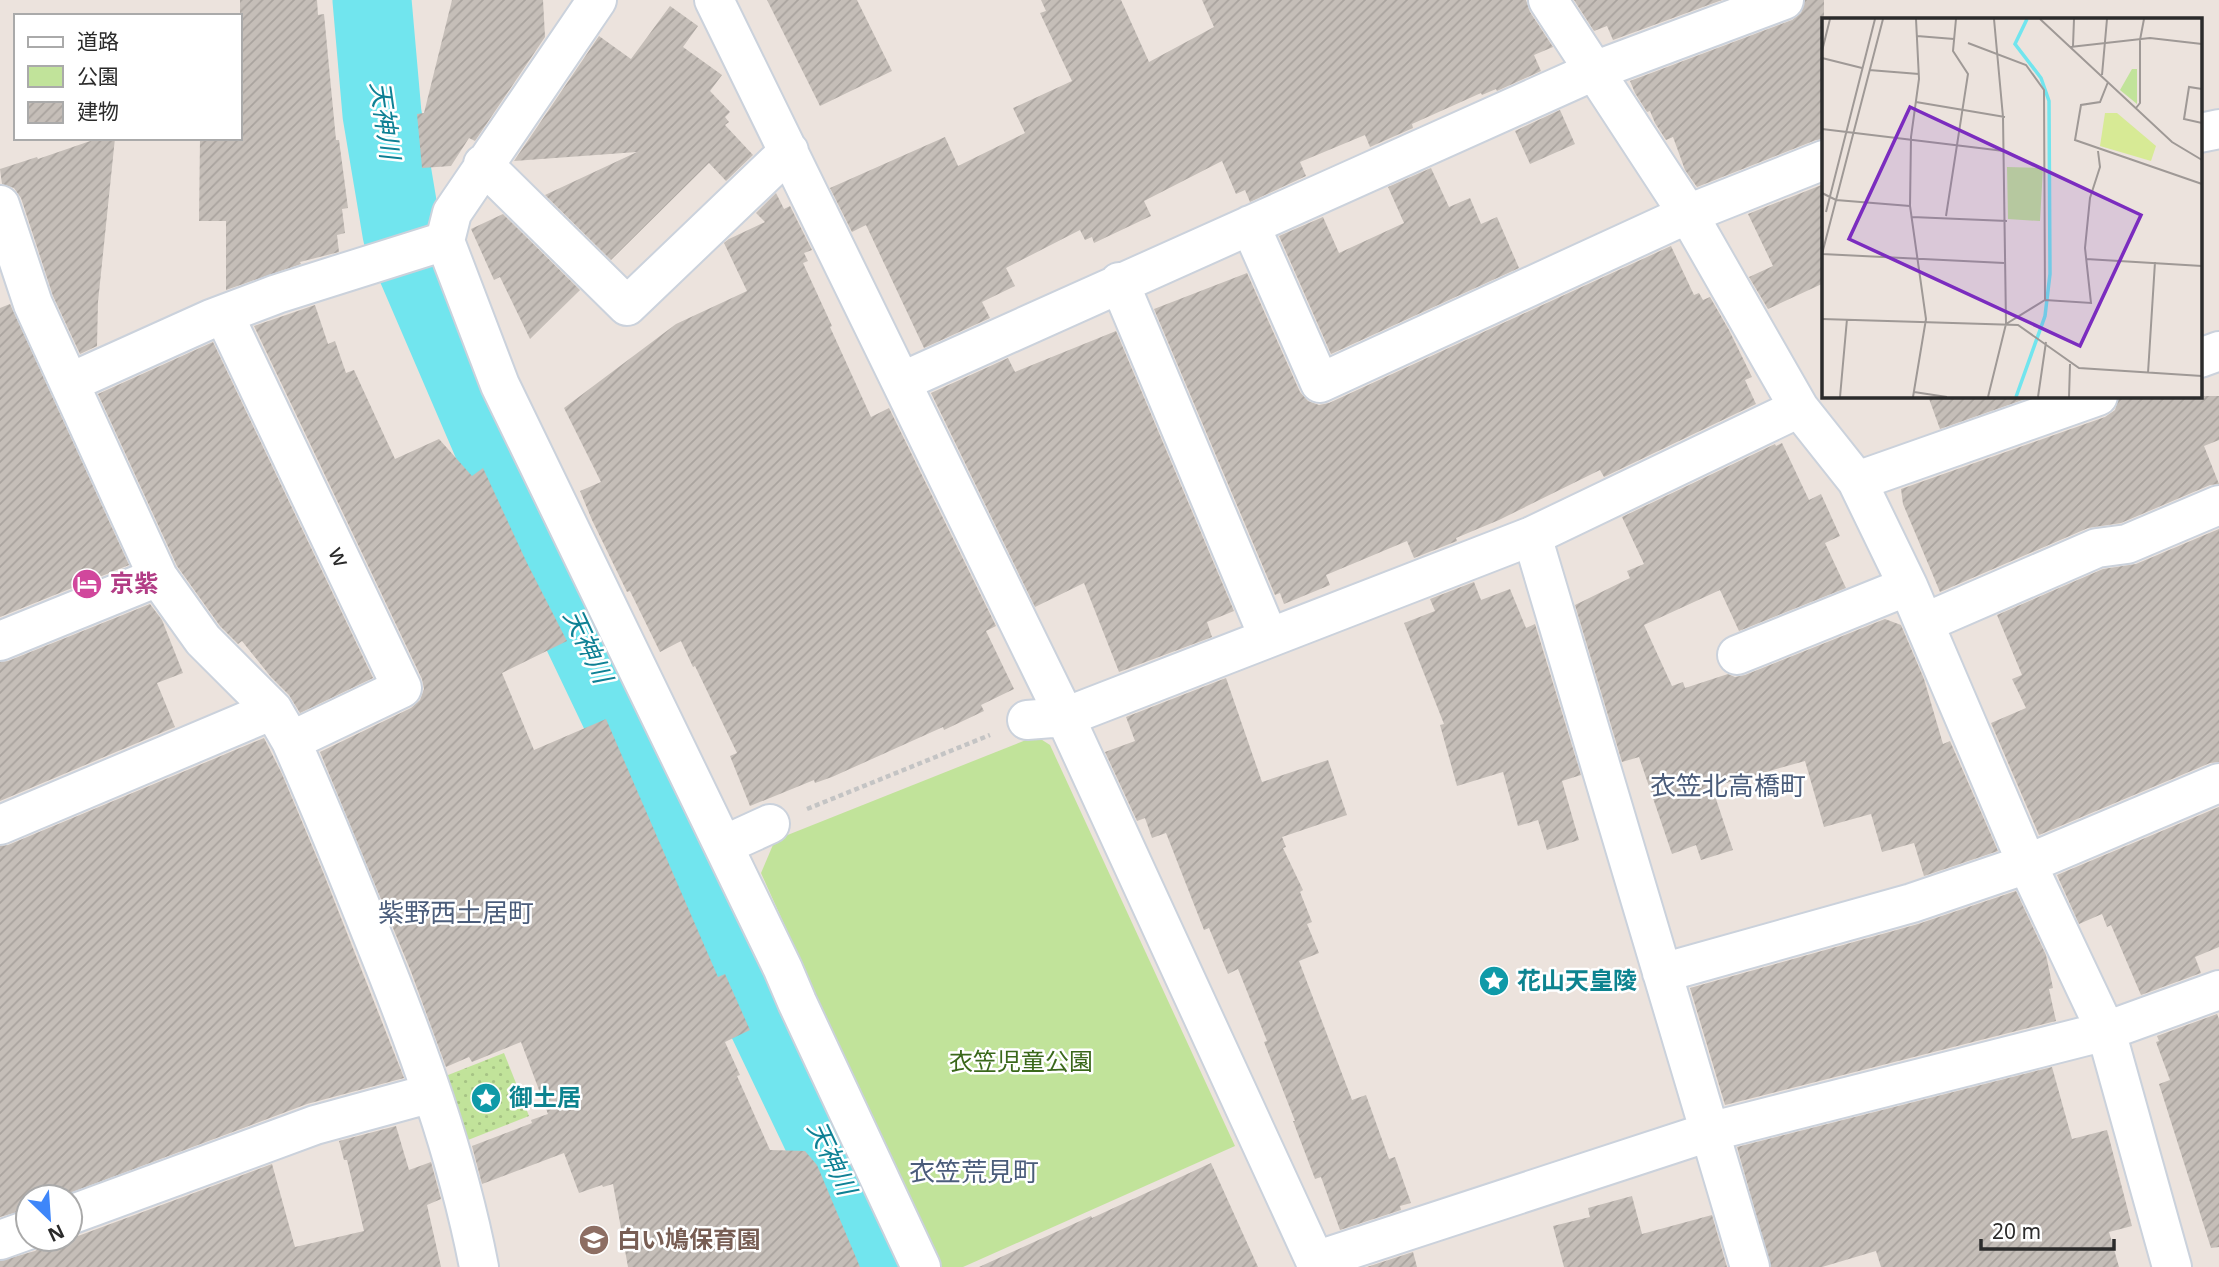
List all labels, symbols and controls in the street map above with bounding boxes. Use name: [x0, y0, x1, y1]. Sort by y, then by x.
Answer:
legend: [14, 14, 242, 140]
inset map: [1822, 18, 2202, 397]
text: 道路: [77, 27, 119, 55]
text: 公園: [77, 62, 119, 90]
water label: 天神川: [363, 79, 410, 164]
text: 建物: [77, 97, 119, 125]
street label: w: [321, 541, 359, 572]
place label: 京紫: [110, 566, 158, 599]
hotel icon: 京紫: [70, 567, 104, 601]
water label: 天神川: [556, 603, 623, 691]
district label: 衣笠北高橋町: [1650, 767, 1806, 803]
district label: 紫野西土居町: [378, 894, 534, 930]
place label: 花山天皇陵: [1517, 963, 1637, 996]
place icon: 花山天皇陵: [1477, 964, 1511, 998]
park label: 衣笠児童公園: [949, 1044, 1093, 1077]
place label: 御土居: [509, 1080, 581, 1113]
place icon: 御土居: [469, 1081, 503, 1115]
water label: 天神川: [800, 1115, 867, 1203]
district label: 衣笠荒見町: [909, 1153, 1039, 1189]
north arrow: [14, 1183, 84, 1253]
scale bar: [1981, 1208, 2114, 1252]
text: 20 m: [1992, 1217, 2041, 1245]
text: N: [44, 1218, 69, 1248]
place label: 白い鳩保育園: [617, 1222, 761, 1255]
school or university icon: 白い鳩保育園: [577, 1223, 611, 1257]

